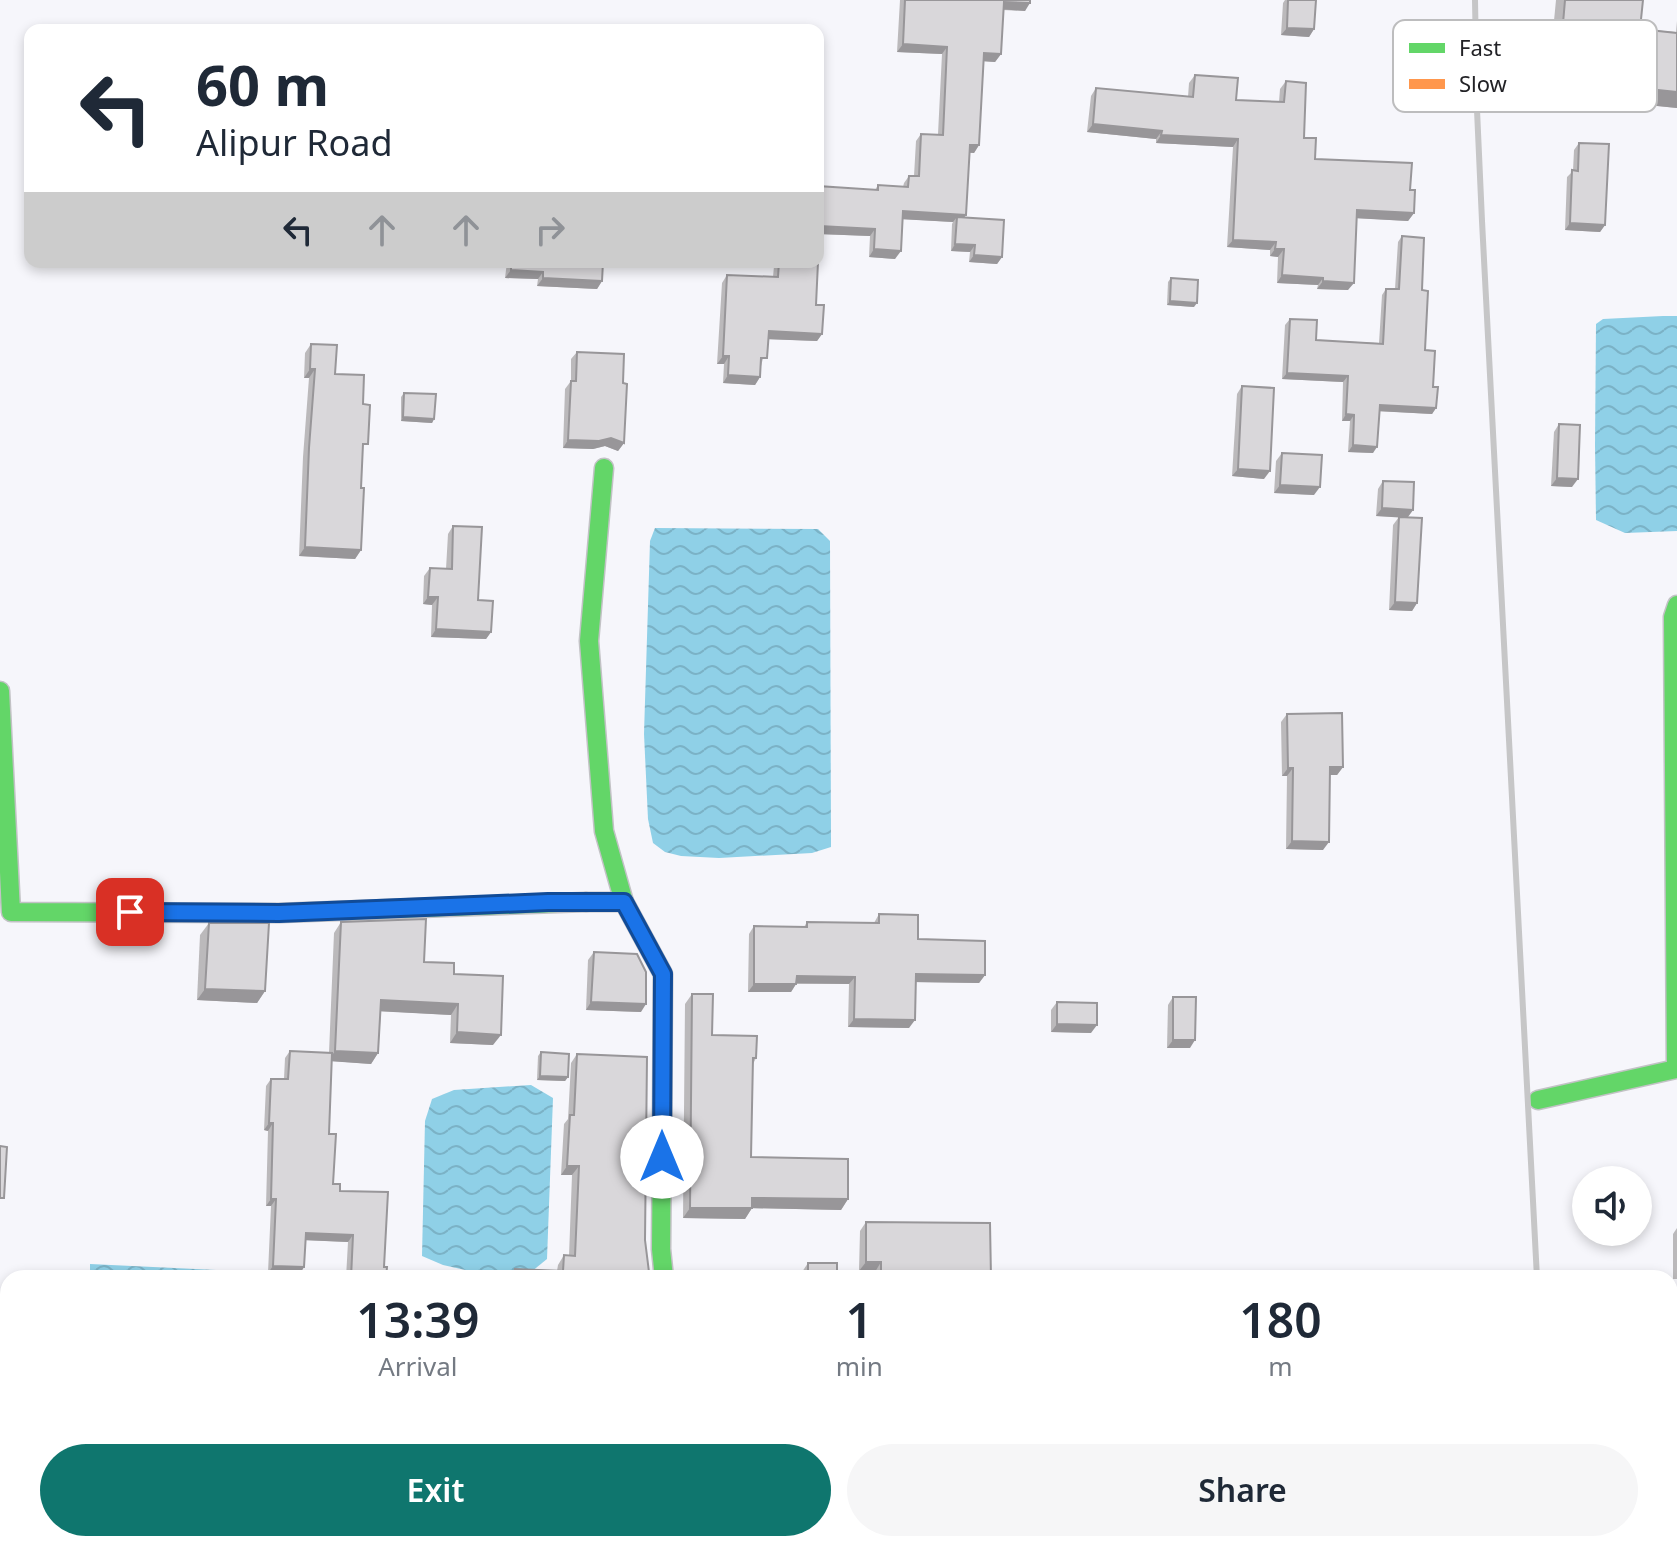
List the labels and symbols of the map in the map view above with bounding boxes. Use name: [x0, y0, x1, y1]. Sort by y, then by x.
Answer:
legend: [1393, 20, 1657, 112]
text: Fast: [1459, 32, 1501, 62]
text: Slow: [1459, 68, 1508, 98]
pin: [96, 878, 164, 946]
position arrow: [620, 1115, 704, 1199]

